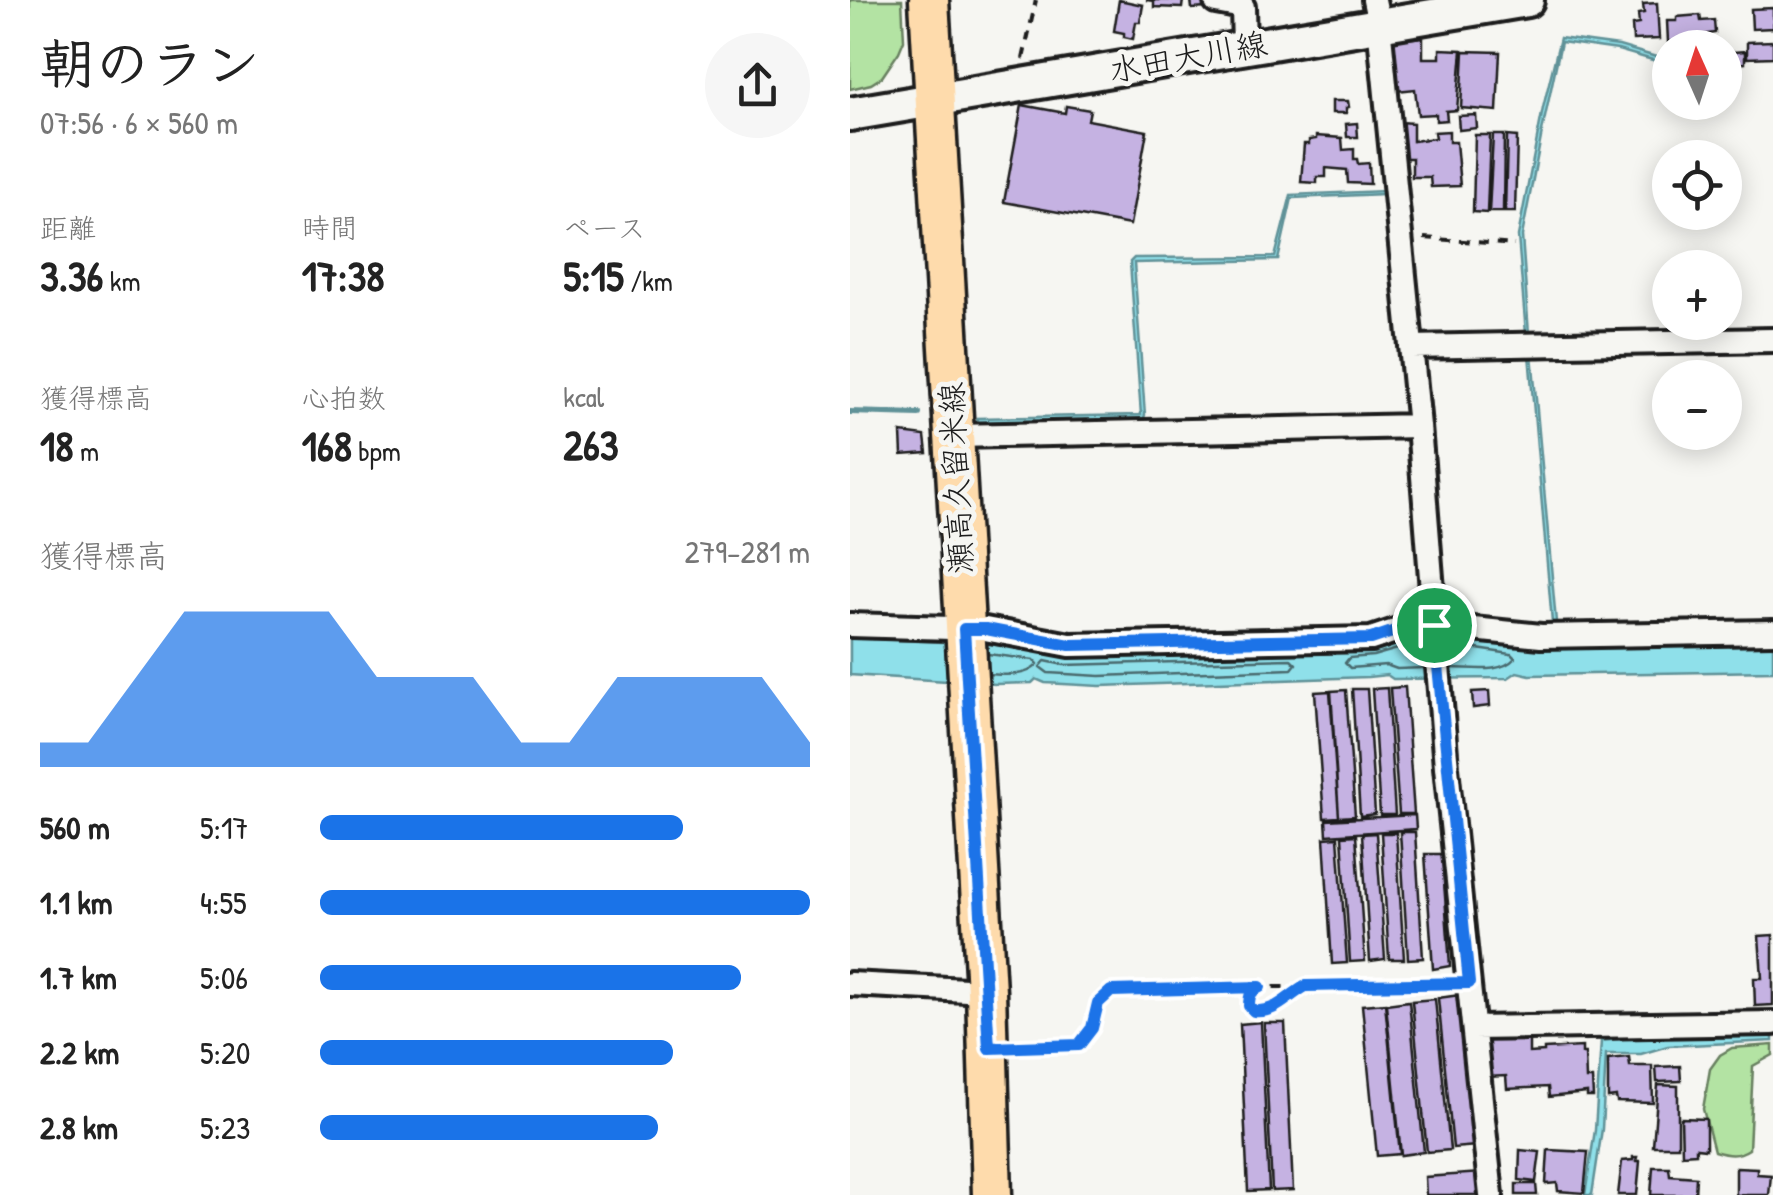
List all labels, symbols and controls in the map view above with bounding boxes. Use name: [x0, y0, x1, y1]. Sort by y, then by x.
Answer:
street label: 水田大川線: [1105, 21, 1270, 92]
text: 朝のラン: [40, 26, 260, 100]
north arrow: [1652, 30, 1742, 120]
map controls: [1652, 30, 1742, 450]
button: share: [705, 33, 810, 138]
text: 07:56 · 6 × 560 m: [40, 101, 238, 144]
button: locate: [1652, 140, 1742, 230]
text: 距離: [40, 209, 96, 247]
text: 時間: [302, 209, 358, 247]
text: ペース: [563, 209, 646, 247]
text: 3.36: [40, 247, 103, 304]
text: 17:38: [302, 247, 384, 304]
text: 5:15: [563, 247, 624, 304]
button: +: [1652, 250, 1742, 340]
text: km: [103, 262, 141, 300]
text: /km: [624, 262, 673, 300]
button: −: [1652, 360, 1742, 450]
text: kcal: [563, 378, 604, 416]
text: 獲得標高: [40, 379, 152, 417]
text: 心拍数: [302, 379, 386, 417]
street label: 瀬高久留米線: [929, 381, 982, 575]
text: 263: [563, 416, 619, 473]
text: 18: [40, 417, 73, 474]
text: 168: [302, 417, 352, 474]
text: m: [73, 432, 99, 470]
text: bpm: [352, 432, 401, 470]
text: 279–281 m: [684, 530, 810, 573]
text: 獲得標高: [40, 534, 168, 577]
pin: [1392, 583, 1477, 668]
icon: arrive: [1407, 598, 1462, 653]
text: 560 m: [40, 806, 110, 849]
text: 5:17: [200, 806, 248, 849]
text: 1.1 km: [40, 881, 112, 924]
text: 4:55: [200, 881, 247, 924]
text: 1.7 km: [40, 956, 117, 999]
text: 5:06: [200, 956, 248, 999]
text: 2.2 km: [40, 1031, 119, 1074]
text: 5:20: [200, 1031, 250, 1074]
text: 2.8 km: [40, 1106, 118, 1149]
text: 5:23: [200, 1106, 250, 1149]

